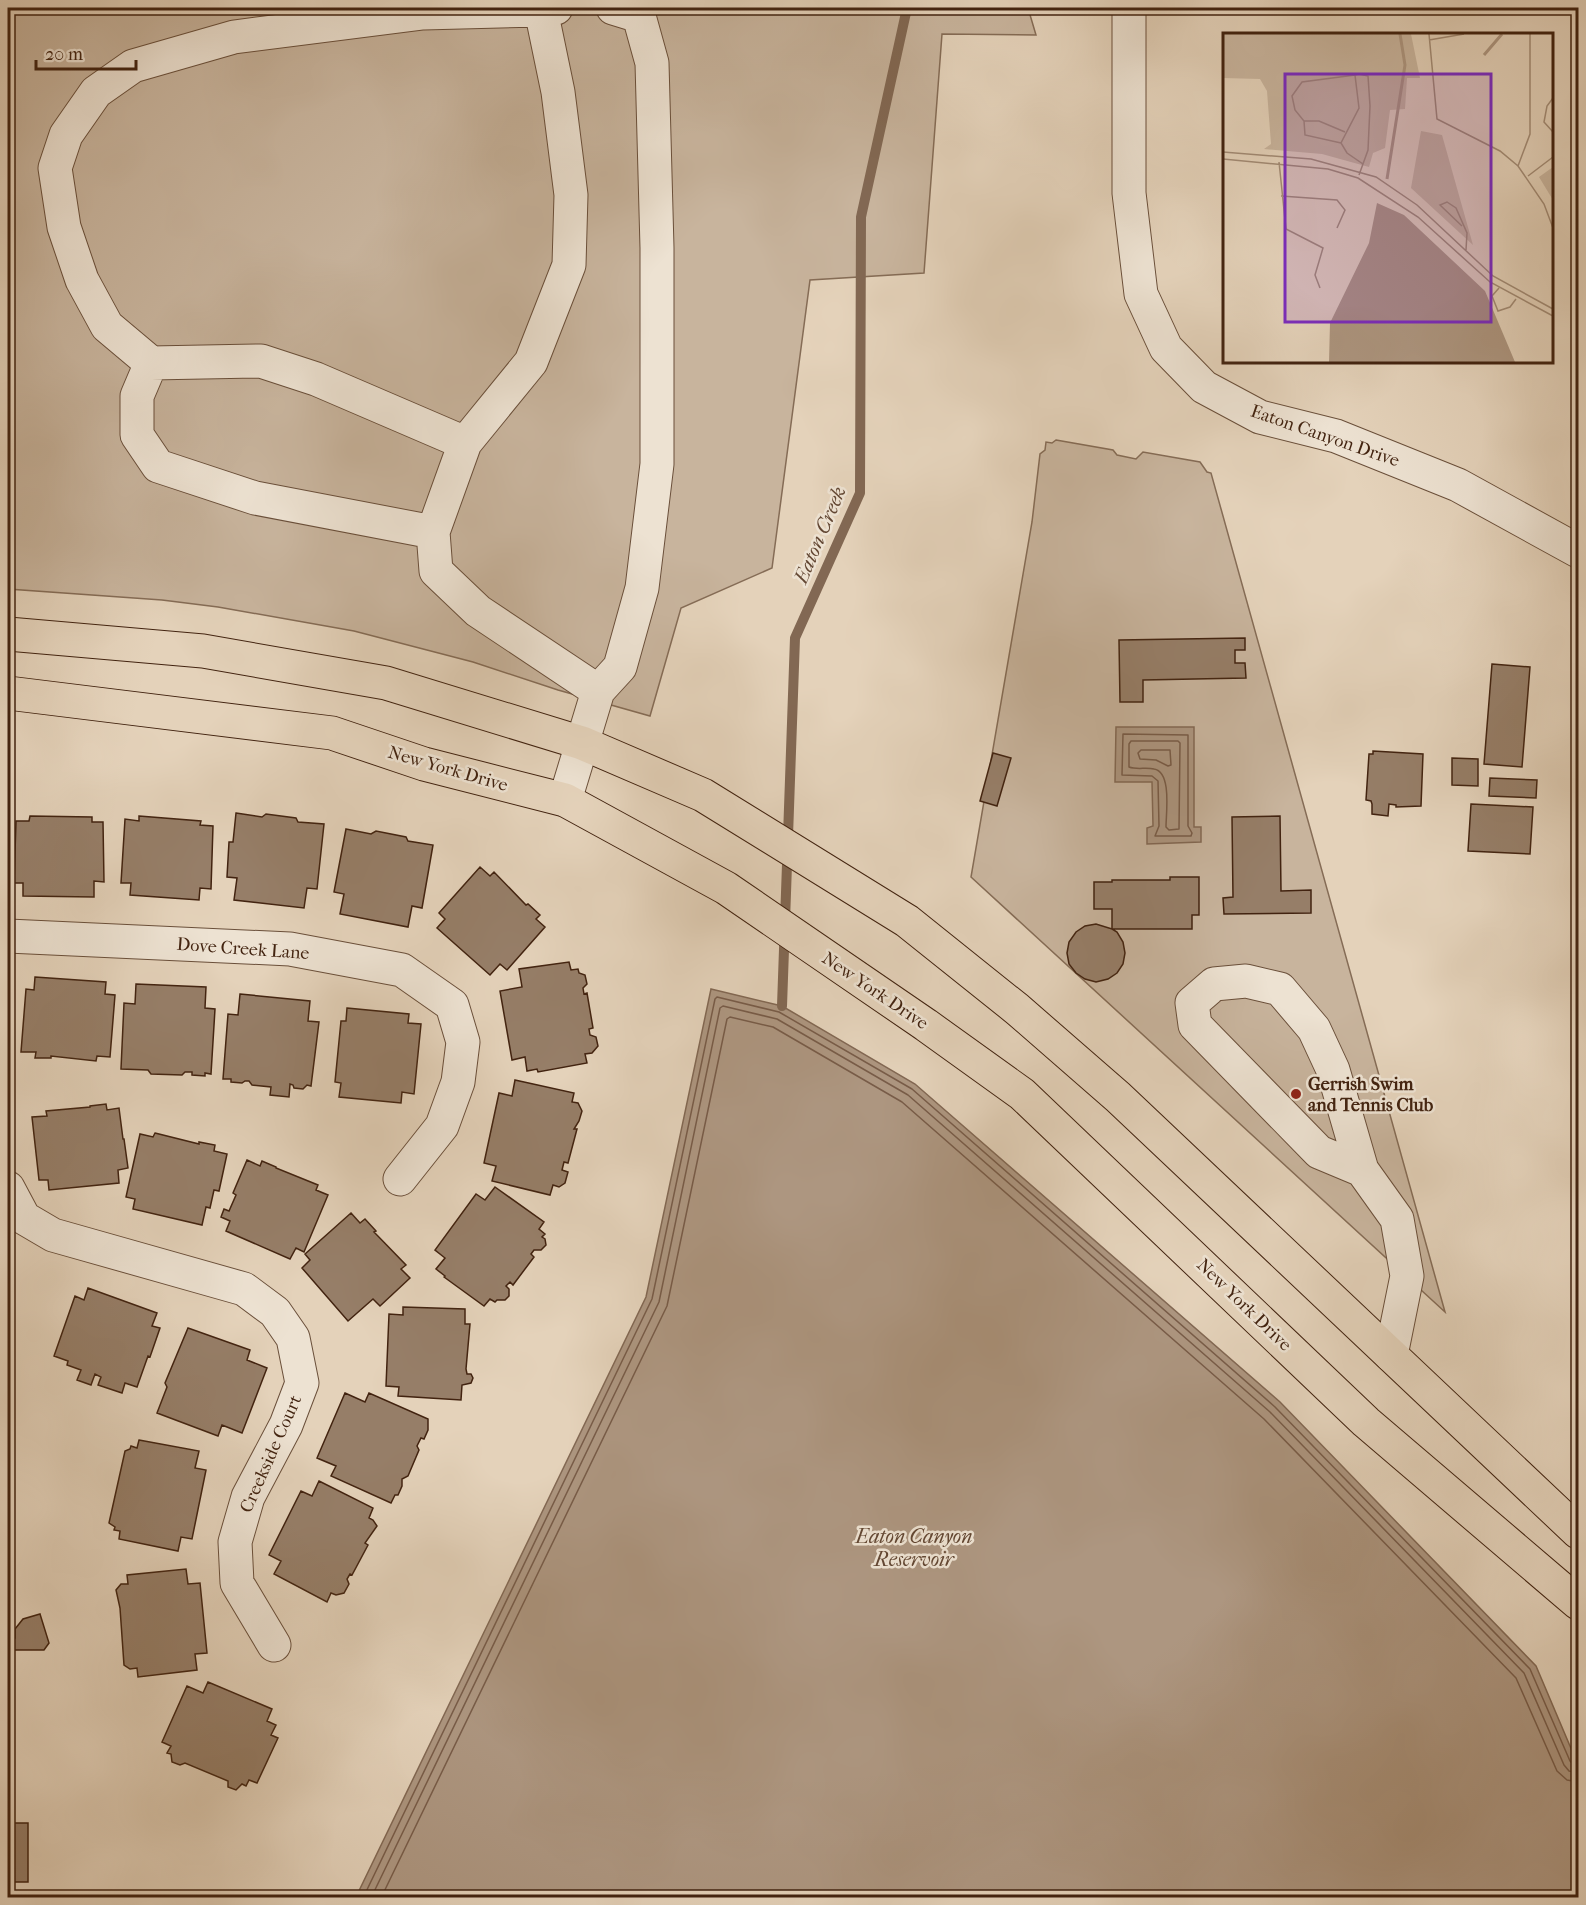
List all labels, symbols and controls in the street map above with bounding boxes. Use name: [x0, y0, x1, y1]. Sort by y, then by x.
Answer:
scale bar: [36, 33, 136, 71]
inset map: [1223, 33, 1553, 363]
text: 20 m: [45, 44, 83, 65]
street label: Eaton Canyon Drive: [1248, 401, 1402, 471]
water label: Eaton Creek: [789, 483, 851, 588]
street label: New York Drive: [386, 742, 510, 796]
street label: Dove Creek Lane: [176, 934, 310, 964]
street label: New York Drive: [818, 948, 932, 1034]
place label: Gerrish Swim and Tennis Club: [1308, 1074, 1434, 1116]
marker: Gerrish Swim and Tennis Club: [1289, 1087, 1303, 1101]
street label: New York Drive: [1192, 1255, 1296, 1356]
street label: Creekside Court: [236, 1391, 307, 1516]
water label: Eaton Canyon Reservoir: [854, 1525, 973, 1571]

